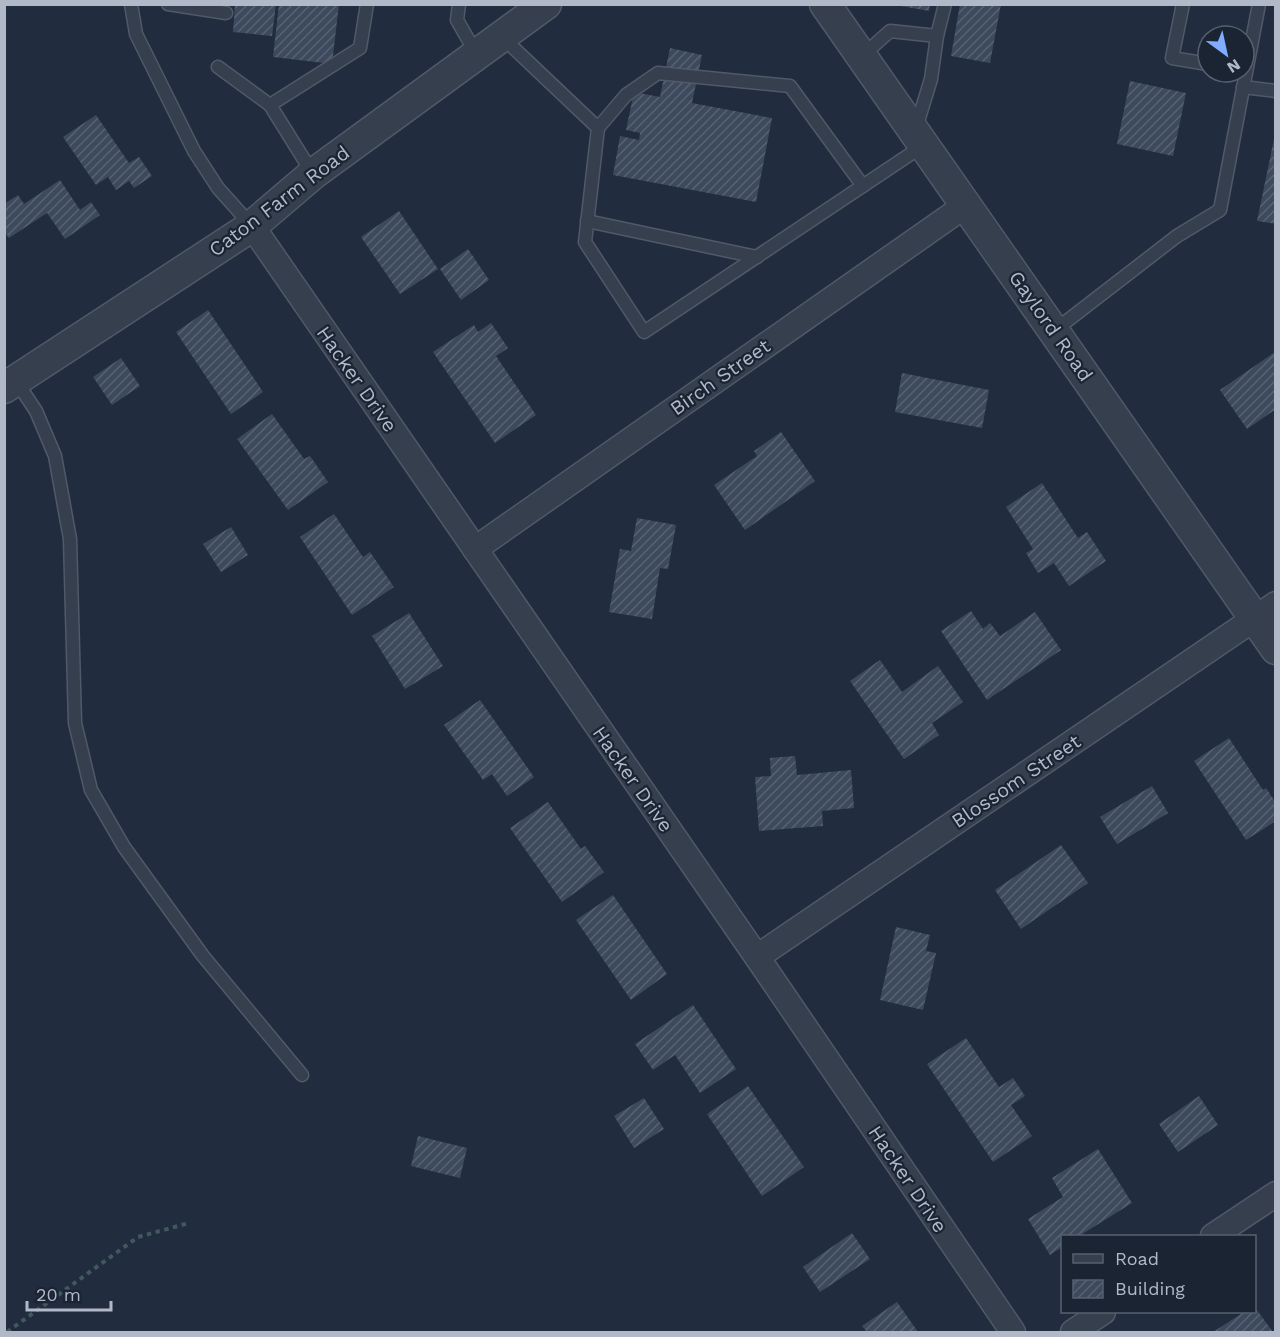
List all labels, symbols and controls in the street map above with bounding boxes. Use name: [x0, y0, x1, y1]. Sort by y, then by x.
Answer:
north arrow: [1196, 24, 1256, 84]
text: N: [1224, 55, 1244, 77]
street label: Caton Farm Road: [204, 140, 354, 262]
street label: Gaylord Road: [1004, 266, 1098, 386]
street label: Hacker Drive: [312, 321, 402, 437]
street label: Birch Street: [665, 333, 775, 420]
street label: Hacker Drive: [588, 721, 678, 837]
street label: Blossom Street: [947, 729, 1086, 833]
street label: Hacker Drive: [863, 1121, 953, 1237]
legend: [1061, 1235, 1256, 1313]
text: Road: [1115, 1248, 1159, 1269]
scale bar: [27, 1274, 111, 1312]
text: Building: [1115, 1278, 1185, 1299]
text: 20 m: [36, 1284, 81, 1305]

